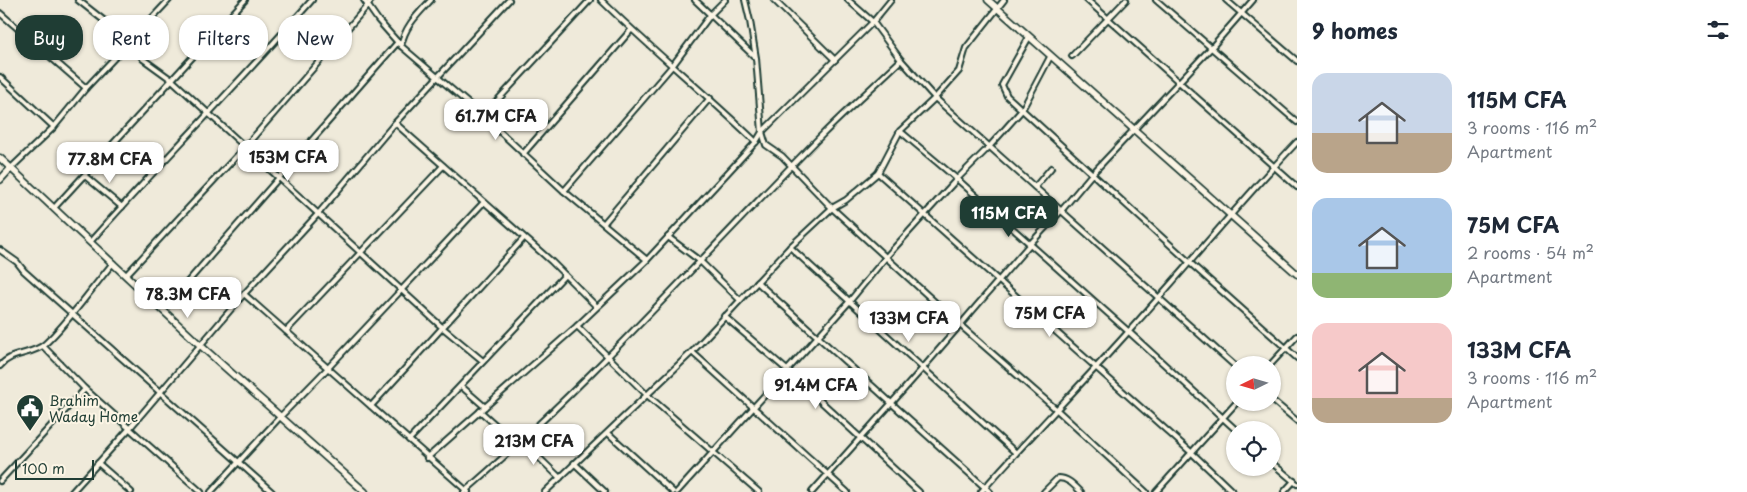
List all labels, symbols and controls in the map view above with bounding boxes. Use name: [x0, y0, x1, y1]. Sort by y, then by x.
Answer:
text: 9 homes: [1312, 14, 1398, 46]
chip: Buy: [15, 15, 83, 60]
chip: Rent: [93, 15, 169, 60]
chip: Filters: [179, 15, 268, 60]
chip: New: [278, 15, 352, 60]
icon: filters: [1704, 16, 1732, 44]
text: 115M CFA: [1467, 83, 1567, 115]
icon: home: [1352, 93, 1412, 153]
pin: 61.7M CFA: [439, 98, 553, 141]
text: 61.7M CFA: [455, 103, 537, 127]
text: 3 rooms · 116 m²: [1467, 115, 1597, 139]
text: Apartment: [1467, 139, 1552, 163]
pin: 153M CFA: [236, 140, 340, 182]
pin: 77.8M CFA: [53, 142, 167, 184]
text: 153M CFA: [249, 144, 327, 168]
text: 77.8M CFA: [68, 146, 152, 170]
pin: 115M CFA: [957, 196, 1061, 238]
text: 115M CFA: [971, 200, 1047, 224]
text: 75M CFA: [1467, 208, 1560, 240]
icon: home: [1352, 218, 1412, 278]
text: 2 rooms · 54 m²: [1467, 240, 1594, 264]
text: Apartment: [1467, 264, 1552, 288]
pin: 78.3M CFA: [131, 276, 245, 319]
text: 78.3M CFA: [145, 281, 231, 305]
pin: 75M CFA: [1004, 296, 1096, 338]
pin: 133M CFA: [857, 300, 961, 343]
text: 75M CFA: [1015, 300, 1085, 324]
text: 133M CFA: [869, 305, 949, 329]
text: 133M CFA: [1467, 333, 1571, 365]
icon: home: [1352, 343, 1412, 403]
north arrow: [1226, 356, 1281, 411]
map controls: [1226, 356, 1281, 476]
text: 3 rooms · 116 m²: [1467, 365, 1597, 389]
pin: 91.4M CFA: [759, 368, 873, 410]
text: 91.4M CFA: [774, 372, 858, 396]
text: Apartment: [1467, 389, 1552, 413]
place label: Brahim Waday Home: [49, 390, 138, 427]
public building icon: Brahim Waday Home: [15, 393, 45, 432]
button: locate: [1226, 421, 1281, 476]
pin: 213M CFA: [482, 424, 586, 466]
text: 213M CFA: [494, 428, 574, 452]
scale bar: [15, 457, 94, 480]
text: 100 m: [22, 458, 65, 479]

